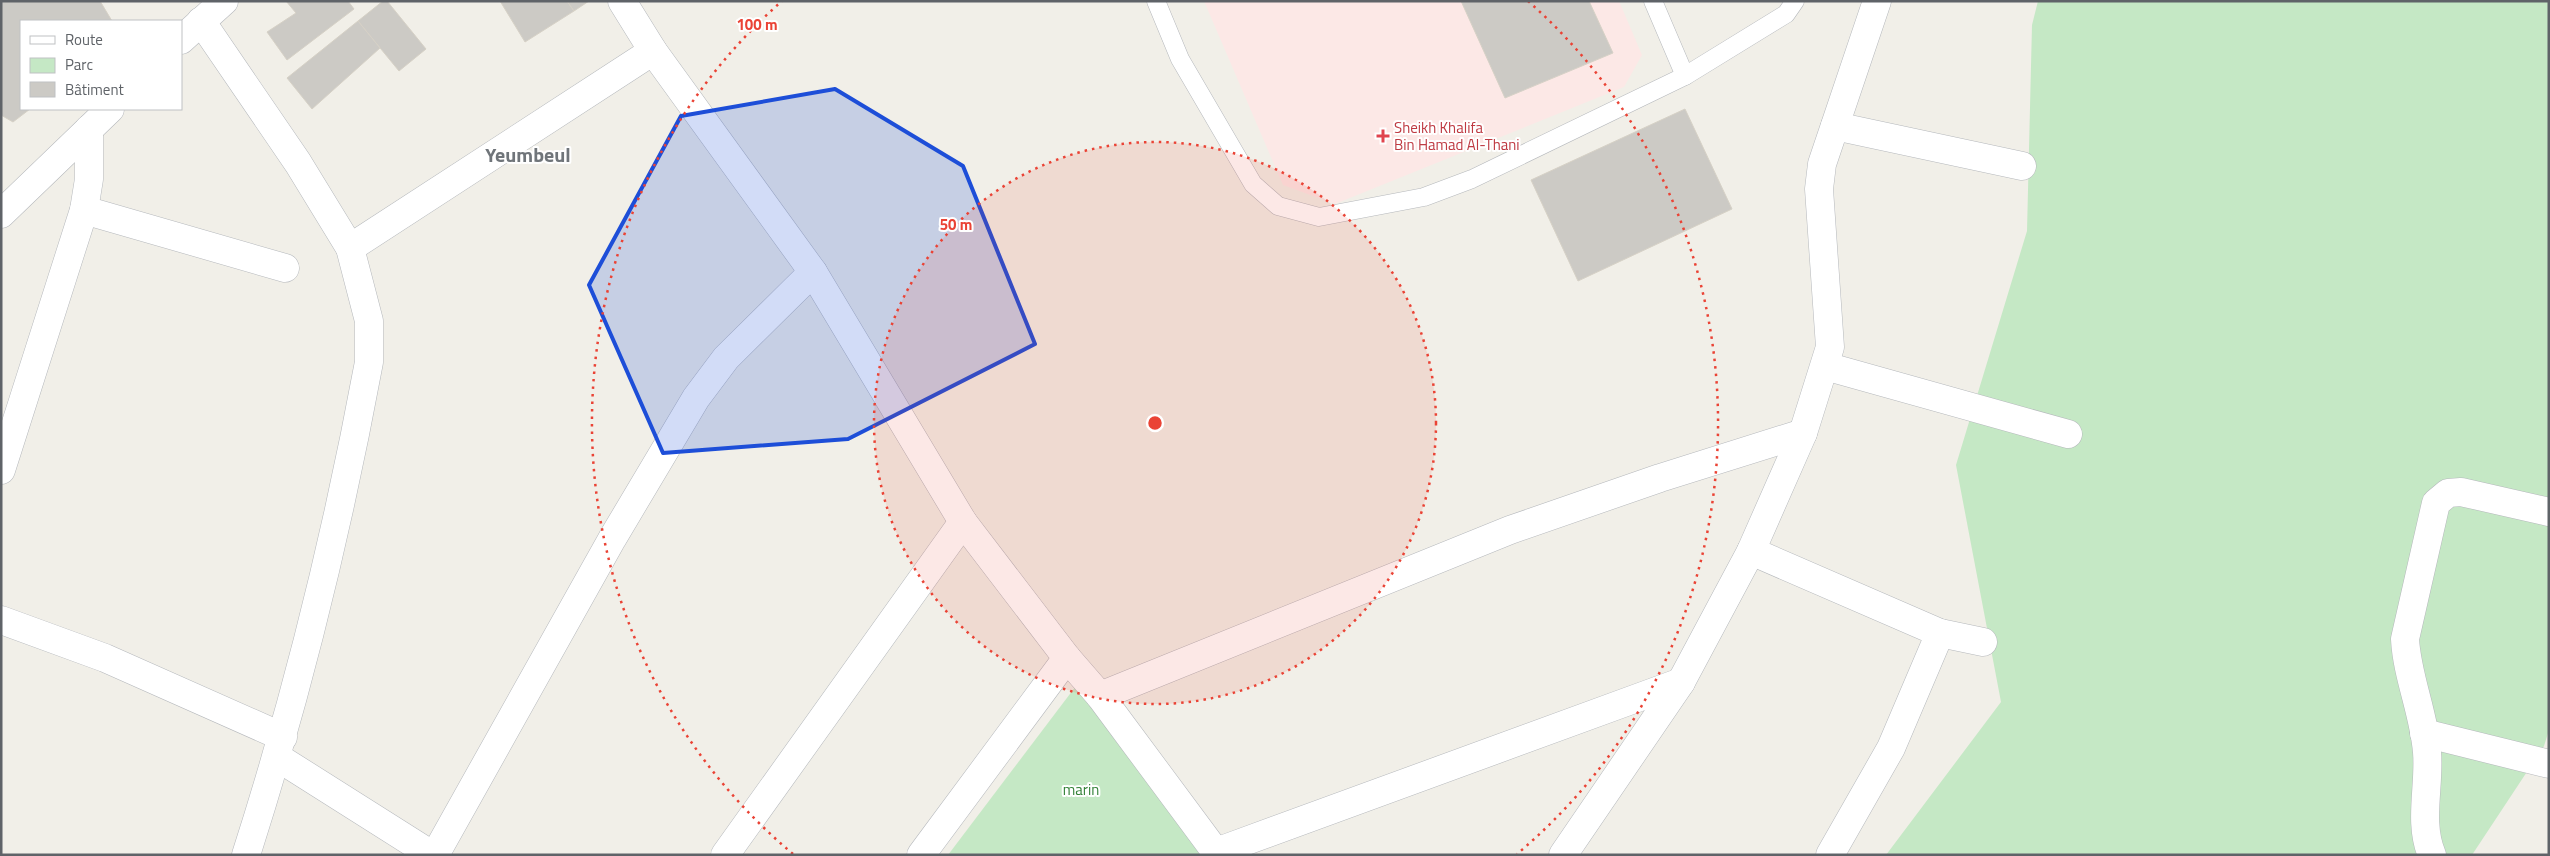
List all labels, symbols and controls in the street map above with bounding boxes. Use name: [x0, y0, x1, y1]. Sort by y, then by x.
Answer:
text: 100 m: [736, 13, 778, 36]
legend: [20, 20, 182, 110]
text: Route: [65, 28, 103, 51]
text: Parc: [65, 53, 93, 76]
text: Bâtiment: [65, 78, 124, 101]
place label: Sheikh Khalifa Bin Hamad Al-Thani: [1394, 116, 1520, 156]
marker: Sheikh Khalifa Bin Hamad Al-Thani: [1376, 129, 1390, 143]
district label: Yeumbeul: [485, 139, 571, 170]
text: 50 m: [940, 213, 972, 236]
centre of rings: [1146, 414, 1164, 432]
park label: marin: [1063, 778, 1099, 801]

